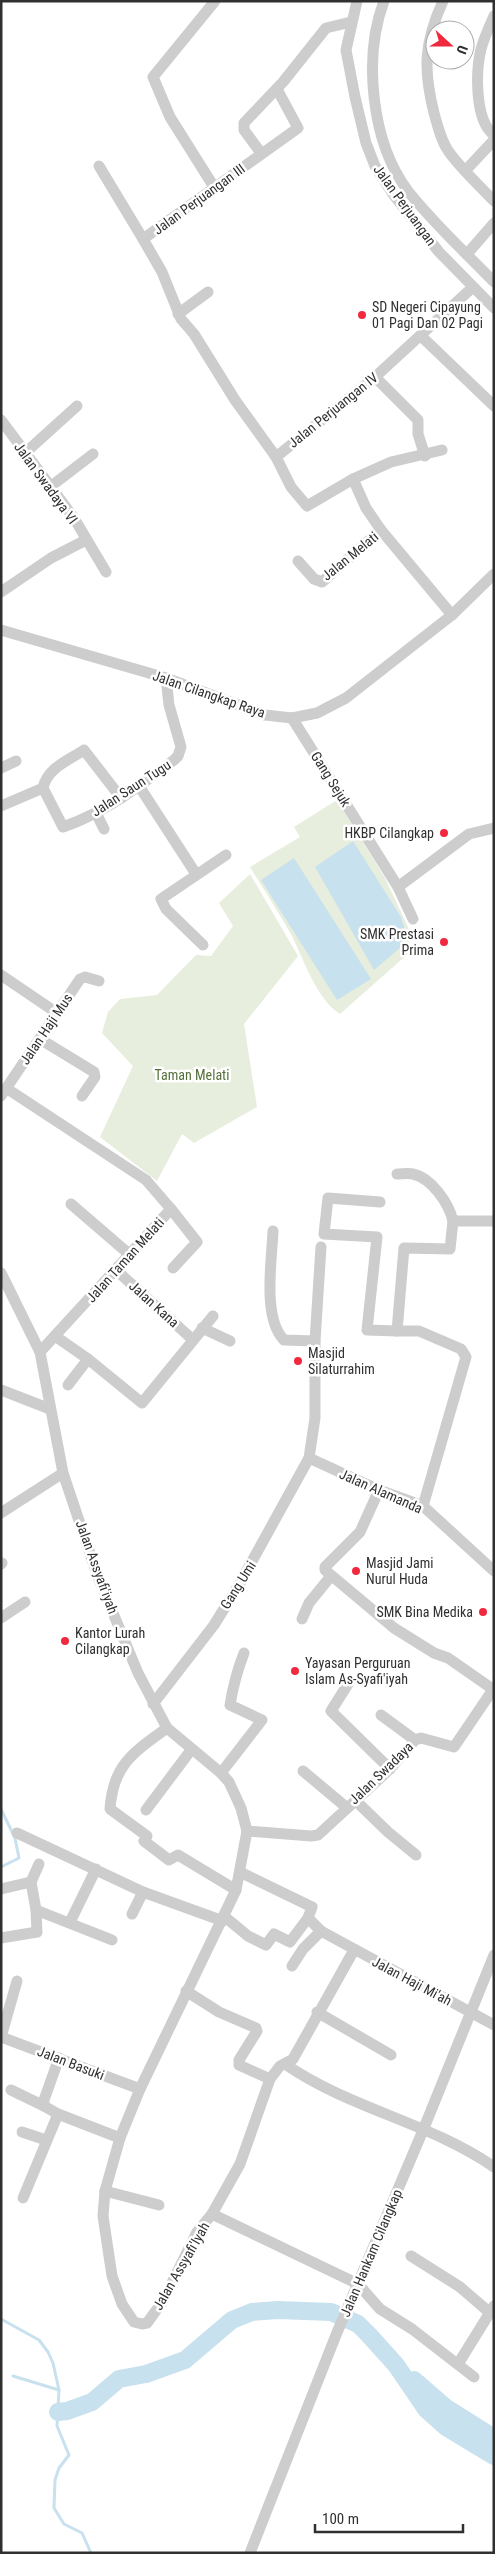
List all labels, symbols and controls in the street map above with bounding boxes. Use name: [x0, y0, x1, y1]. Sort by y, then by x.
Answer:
north arrow: [425, 20, 475, 70]
text: U: [453, 43, 471, 56]
street label: Jalan Perjuangan III: [150, 160, 248, 238]
street label: Jalan Perjuangan: [370, 162, 440, 248]
place label: SD Negeri Cipayung 01 Pagi Dan 02 Pagi: [372, 299, 483, 331]
marker: SD Negeri Cipayung 01 Pagi Dan 02 Pagi: [356, 309, 368, 321]
street label: Jalan Perjuangan IV: [285, 369, 381, 451]
street label: Jalan Swadaya VI: [11, 439, 81, 527]
street label: Jalan Melati: [319, 528, 381, 584]
street label: Jalan Cilangkap Raya: [151, 667, 267, 721]
street label: Gang Sejuk: [308, 749, 355, 810]
street label: Jalan Saun Tugu: [89, 757, 173, 819]
place label: HKBP Cilangkap: [344, 825, 434, 841]
marker: HKBP Cilangkap: [438, 827, 450, 839]
place label: SMK Prestasi Prima: [360, 926, 434, 958]
marker: SMK Prestasi Prima: [438, 936, 450, 948]
street label: Jalan Haji Mus: [16, 991, 76, 1067]
park label: Taman Melati: [155, 1067, 229, 1083]
street label: Jalan Taman Melati: [83, 1215, 167, 1305]
street label: Jalan Kana: [126, 1278, 182, 1330]
place label: Masjid Silaturrahim: [308, 1345, 375, 1377]
marker: Masjid Silaturrahim: [292, 1355, 304, 1367]
street label: Jalan Alamanda: [337, 1466, 425, 1516]
street label: Jalan Assyafi'iyah: [73, 1518, 121, 1616]
place label: Masjid Jami Nurul Huda: [366, 1555, 433, 1587]
street label: Gang Umi: [217, 1558, 259, 1612]
marker: Masjid Jami Nurul Huda: [350, 1565, 362, 1577]
place label: SMK Bina Medika: [376, 1604, 473, 1620]
marker: SMK Bina Medika: [477, 1606, 489, 1618]
place label: Kantor Lurah Cilangkap: [75, 1625, 145, 1657]
marker: Kantor Lurah Cilangkap: [59, 1635, 71, 1647]
place label: Yayasan Perguruan Islam As-Syafi'iyah: [305, 1655, 411, 1687]
marker: Yayasan Perguruan Islam As-Syafi'iyah: [289, 1665, 301, 1677]
street label: Jalan Swadaya: [346, 1739, 416, 1807]
street label: Jalan Haji Mi'ah: [370, 1953, 454, 2009]
street label: Jalan Basuki: [35, 2043, 107, 2083]
street label: Jalan Hankam Cilangkap: [337, 2187, 405, 2319]
street label: Jalan Assyafi'Iyah: [149, 2219, 213, 2313]
scale bar: [315, 2502, 462, 2534]
text: 100 m: [322, 2510, 359, 2528]

